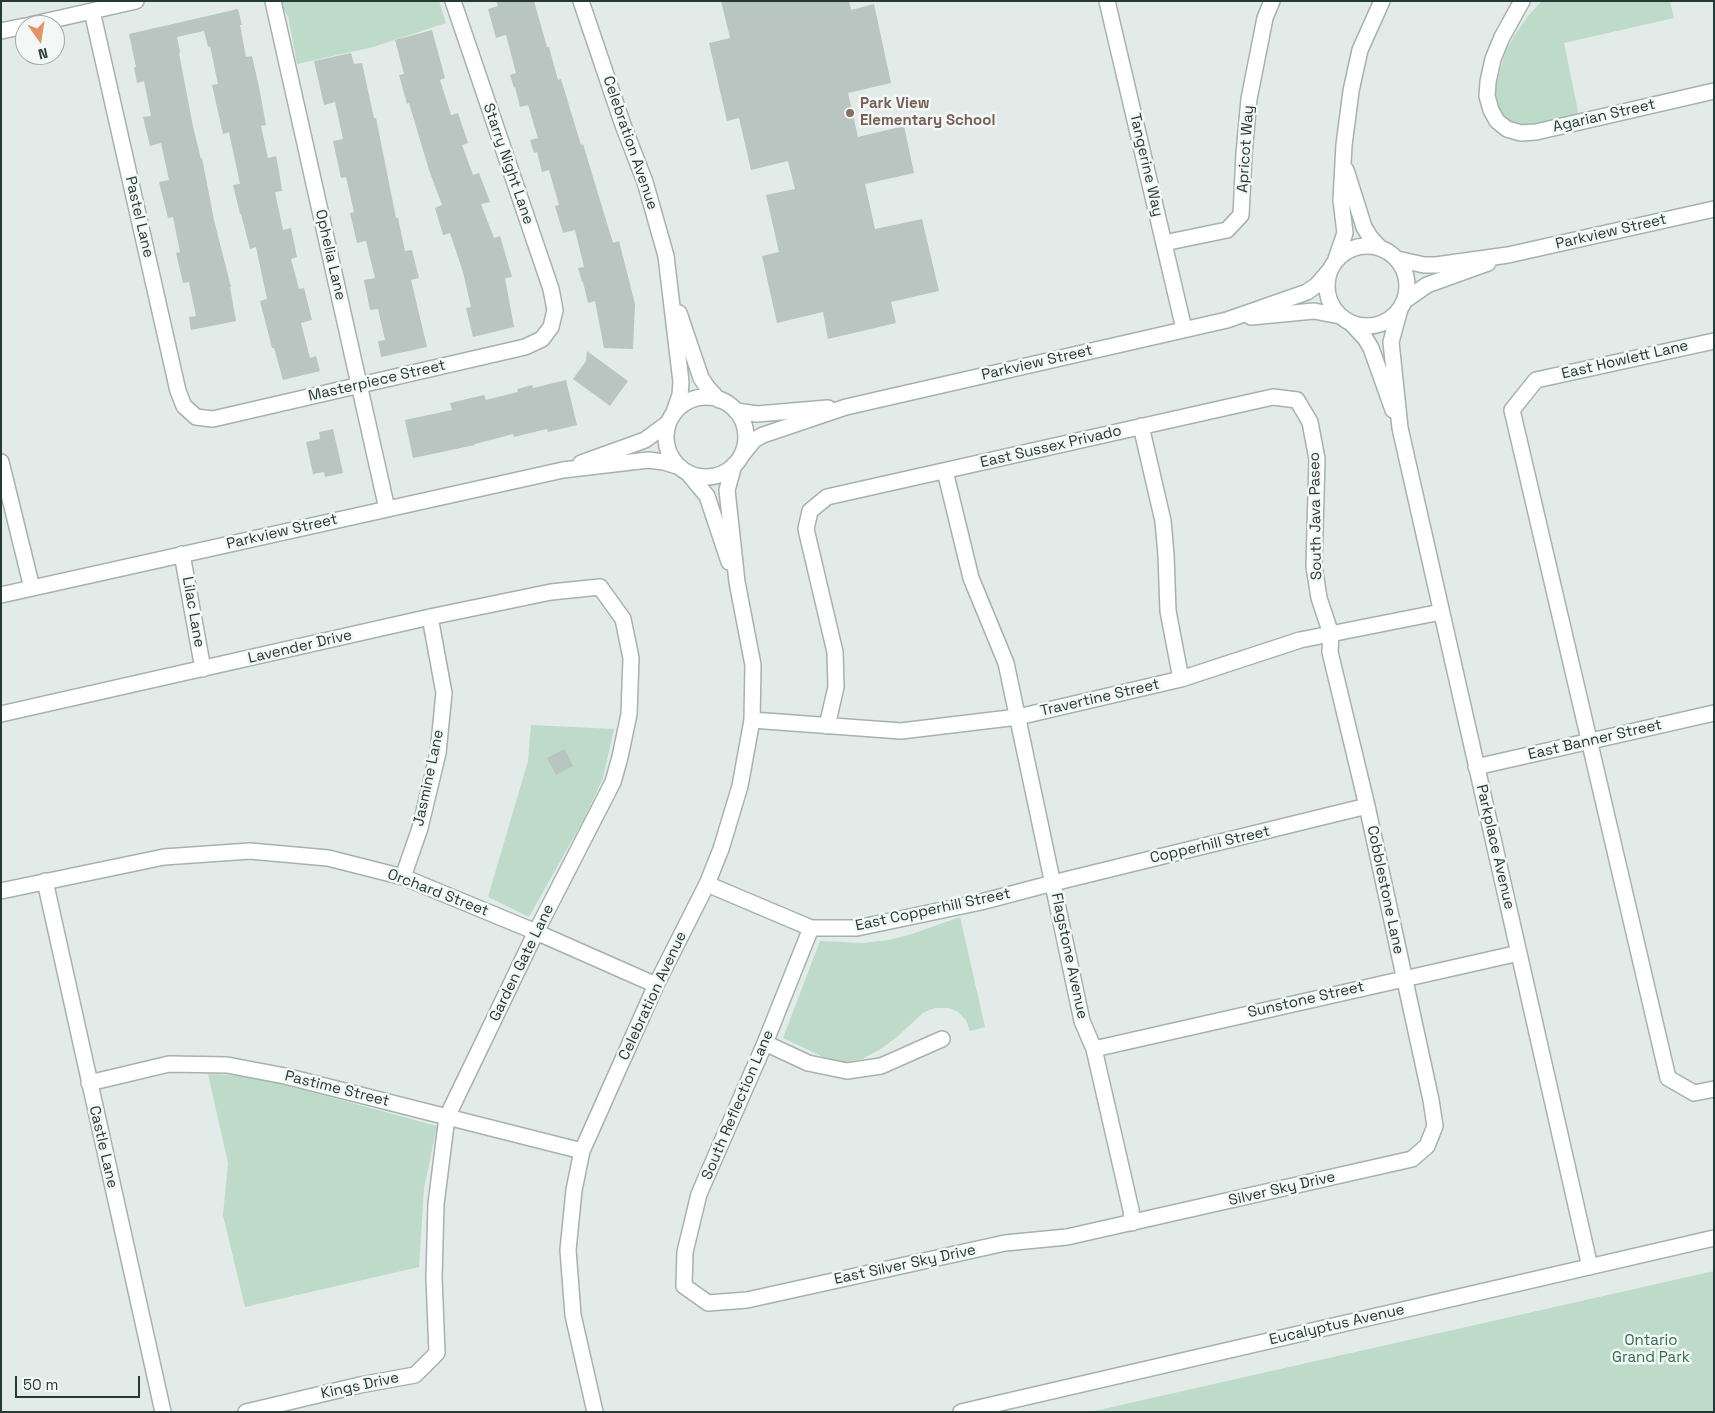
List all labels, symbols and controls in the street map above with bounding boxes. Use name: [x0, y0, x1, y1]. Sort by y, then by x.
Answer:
north arrow: [15, 15, 65, 65]
text: N: [37, 44, 50, 63]
street label: Celebration Avenue: [599, 74, 661, 212]
place label: Park View Elementary School: [860, 95, 995, 130]
street label: Agarian Street: [1551, 95, 1657, 137]
street label: Starry Night Lane: [479, 101, 537, 227]
street label: Apricot Way: [1234, 105, 1258, 193]
marker: Park View Elementary School: [844, 107, 856, 119]
street label: Tangerine Way: [1125, 111, 1167, 219]
street label: Pastel Lane: [121, 175, 157, 259]
street label: Ophelia Lane: [311, 208, 349, 302]
street label: Parkview Street: [1554, 210, 1668, 254]
street label: East Howlett Lane: [1560, 337, 1690, 383]
street label: Parkview Street: [980, 341, 1094, 385]
street label: Masterpiece Street: [307, 356, 447, 406]
street label: East Sussex Privado: [979, 422, 1123, 472]
street label: South Java Paseo: [1306, 452, 1326, 580]
street label: Parkview Street: [225, 510, 339, 554]
street label: Lilac Lane: [178, 575, 208, 649]
street label: Lavender Drive: [246, 626, 354, 668]
street label: Travertine Street: [1039, 676, 1161, 720]
street label: East Banner Street: [1526, 716, 1664, 764]
street label: Jasmine Lane: [410, 728, 448, 828]
street label: Parkplace Avenue: [1472, 783, 1518, 911]
street label: Copperhill Street: [1148, 822, 1272, 868]
street label: Cobblestone Lane: [1363, 824, 1407, 956]
street label: Orchard Street: [385, 865, 491, 921]
street label: East Copperhill Street: [854, 885, 1012, 935]
street label: Flagstone Avenue: [1047, 891, 1091, 1021]
street label: Garden Gate Lane: [486, 902, 558, 1024]
street label: Celebration Avenue: [615, 929, 691, 1063]
street label: Sunstone Street: [1246, 978, 1366, 1022]
street label: South Reflection Lane: [698, 1027, 778, 1183]
street label: Pastime Street: [283, 1067, 391, 1111]
street label: Castle Lane: [85, 1104, 121, 1190]
street label: Silver Sky Drive: [1227, 1168, 1337, 1210]
street label: East Silver Sky Drive: [832, 1241, 978, 1289]
street label: Eucalyptus Avenue: [1268, 1301, 1406, 1349]
park label: Ontario Grand Park: [1612, 1332, 1690, 1367]
scale bar: [18, 1366, 142, 1398]
street label: Kings Drive: [319, 1369, 401, 1403]
text: 50 m: [23, 1375, 58, 1394]

